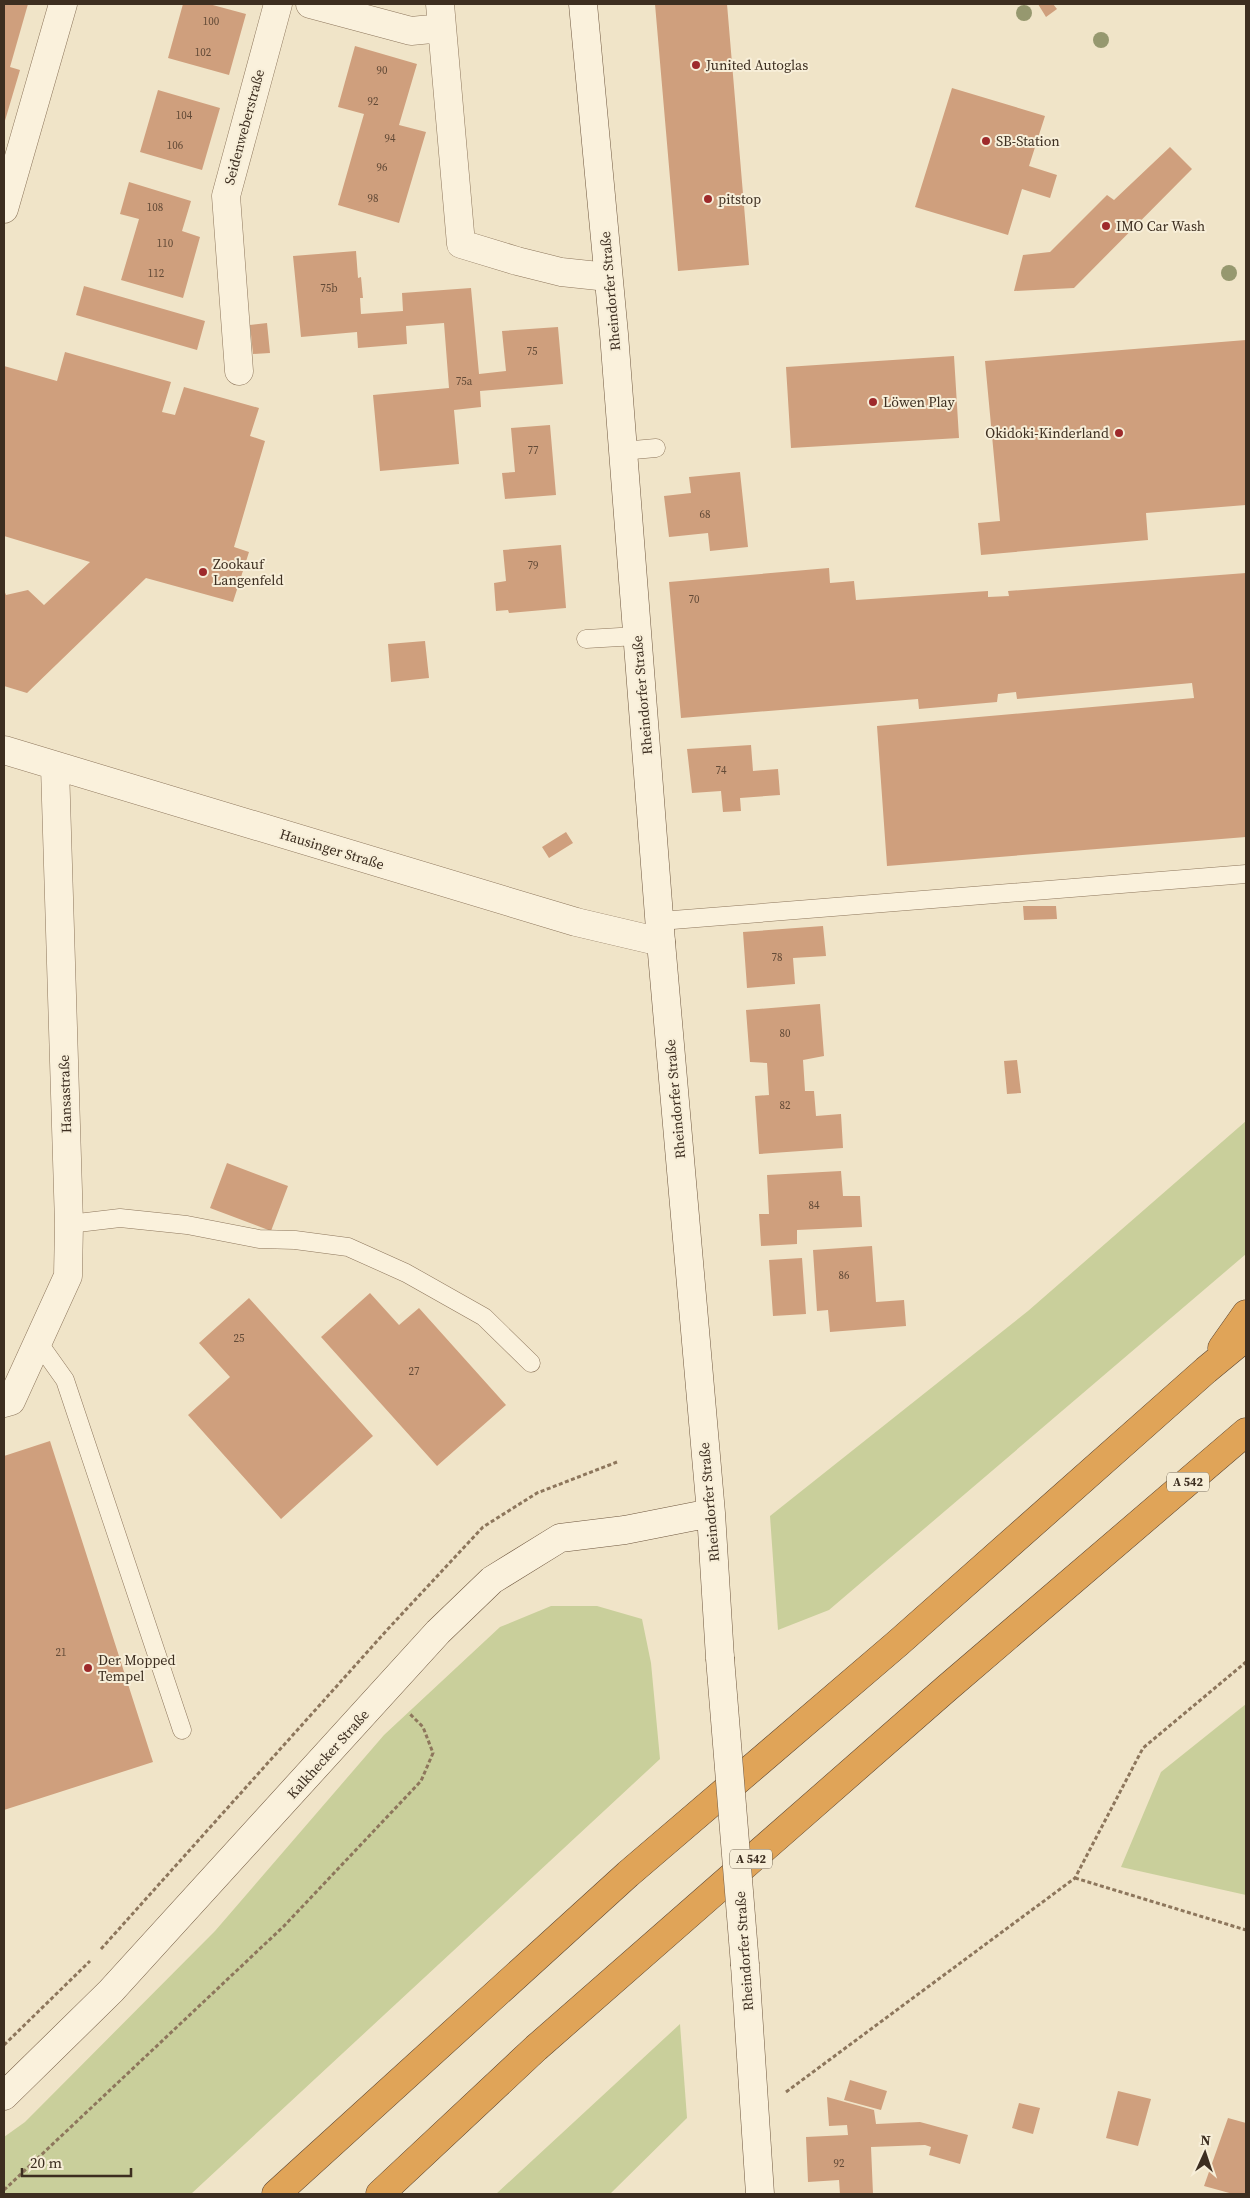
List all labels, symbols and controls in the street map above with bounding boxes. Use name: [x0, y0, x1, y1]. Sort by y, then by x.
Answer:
house number: 100: [203, 14, 220, 29]
house number: 102: [195, 45, 212, 60]
place label: Junited Autoglas: [705, 55, 808, 75]
marker: Junited Autoglas: [690, 59, 702, 71]
house number: 90: [377, 63, 388, 78]
street label: Seidenweberstraße: [219, 67, 269, 187]
house number: 92: [368, 94, 379, 109]
house number: 104: [176, 108, 193, 123]
house number: 94: [385, 131, 396, 146]
place label: SB-Station: [996, 131, 1060, 151]
marker: SB-Station: [980, 135, 992, 147]
house number: 106: [167, 138, 184, 153]
house number: 96: [377, 160, 388, 175]
place label: pitstop: [718, 189, 761, 209]
house number: 98: [368, 191, 379, 206]
marker: pitstop: [702, 193, 714, 205]
house number: 108: [147, 200, 163, 215]
place label: IMO Car Wash: [1116, 216, 1205, 236]
marker: IMO Car Wash: [1100, 220, 1112, 232]
street label: Rheindorfer Straße: [595, 230, 625, 352]
house number: 110: [157, 236, 174, 251]
house number: 112: [148, 266, 165, 281]
house number: 75b: [320, 281, 338, 296]
house number: 75: [527, 344, 538, 359]
house number: 75a: [456, 374, 473, 389]
place label: Löwen Play: [883, 392, 956, 412]
marker: Löwen Play: [867, 396, 879, 408]
place label: Okidoki-Kinderland: [985, 423, 1109, 443]
marker: Okidoki-Kinderland: [1113, 427, 1125, 439]
house number: 77: [528, 443, 539, 458]
house number: 68: [700, 507, 711, 522]
place label: Zookauf Langenfeld: [213, 554, 284, 590]
house number: 79: [528, 558, 539, 573]
marker: Zookauf Langenfeld: [197, 566, 209, 578]
house number: 70: [689, 592, 700, 607]
street label: Rheindorfer Straße: [627, 634, 657, 756]
house number: 74: [716, 763, 727, 778]
street label: Hausinger Straße: [277, 824, 387, 874]
house number: 78: [772, 950, 783, 965]
house number: 80: [780, 1026, 791, 1041]
street label: Rheindorfer Straße: [660, 1038, 690, 1160]
street label: Hansastraße: [54, 1054, 76, 1134]
house number: 82: [780, 1098, 791, 1113]
house number: 84: [809, 1198, 820, 1213]
house number: 86: [839, 1268, 850, 1283]
house number: 25: [234, 1331, 245, 1346]
house number: 27: [409, 1364, 420, 1379]
street label: Rheindorfer Straße: [694, 1441, 724, 1563]
road number: A 542: [1167, 1472, 1209, 1491]
house number: 21: [56, 1645, 67, 1660]
place label: Der Mopped Tempel: [98, 1650, 175, 1686]
marker: Der Mopped Tempel: [82, 1662, 94, 1674]
street label: Kalkhecker Straße: [282, 1705, 374, 1803]
road number: A 542: [730, 1850, 772, 1868]
street label: Rheindorfer Straße: [730, 1891, 758, 2011]
north arrow: [1180, 2128, 1230, 2178]
text: N: [1200, 2130, 1211, 2150]
scale bar: [22, 2146, 131, 2178]
text: 20 m: [30, 2152, 62, 2173]
house number: 92: [834, 2156, 845, 2171]

